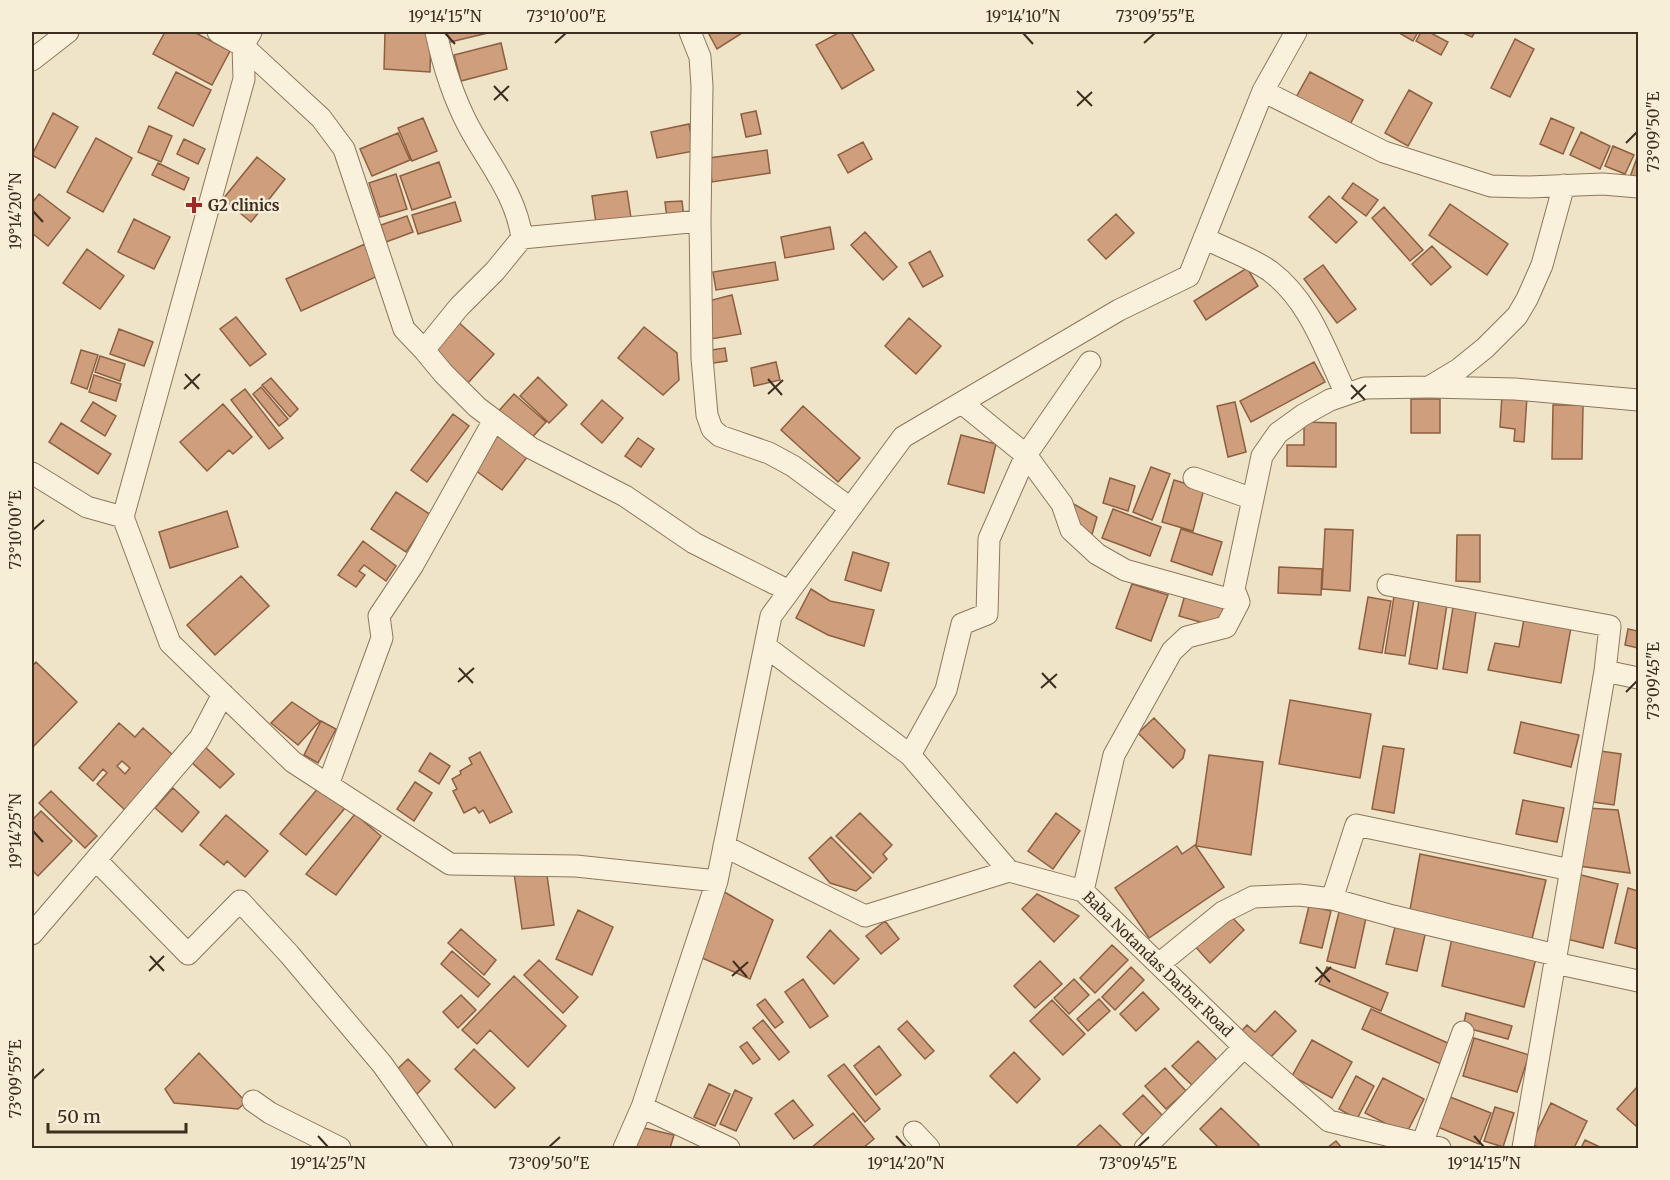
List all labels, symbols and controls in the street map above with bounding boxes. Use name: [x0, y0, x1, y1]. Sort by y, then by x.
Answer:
text: 19°14'15"N: [408, 7, 482, 26]
text: 73°10'00"E: [527, 7, 606, 26]
text: 19°14'10"N: [986, 7, 1061, 26]
text: 73°09'55"E: [1116, 7, 1195, 26]
text: 73°09'50"E: [1644, 91, 1663, 172]
text: 19°14'20"N: [6, 172, 25, 249]
marker: G2 clinics: [185, 196, 203, 214]
place label: G2 clinics: [208, 196, 280, 215]
text: 73°10'00"E: [6, 490, 25, 569]
text: 73°09'45"E: [1644, 642, 1663, 720]
text: 19°14'25"N: [6, 793, 25, 869]
street label: Baba Notandas Darbar Road: [1079, 887, 1237, 1041]
text: 73°09'55"E: [6, 1039, 25, 1118]
scale bar: [48, 1096, 186, 1134]
text: 50 m: [57, 1105, 101, 1128]
text: 19°14'25"N: [290, 1154, 366, 1173]
text: 73°09'50"E: [509, 1154, 590, 1173]
text: 19°14'20"N: [868, 1154, 945, 1173]
text: 73°09'45"E: [1099, 1154, 1177, 1173]
text: 19°14'15"N: [1447, 1154, 1521, 1173]

